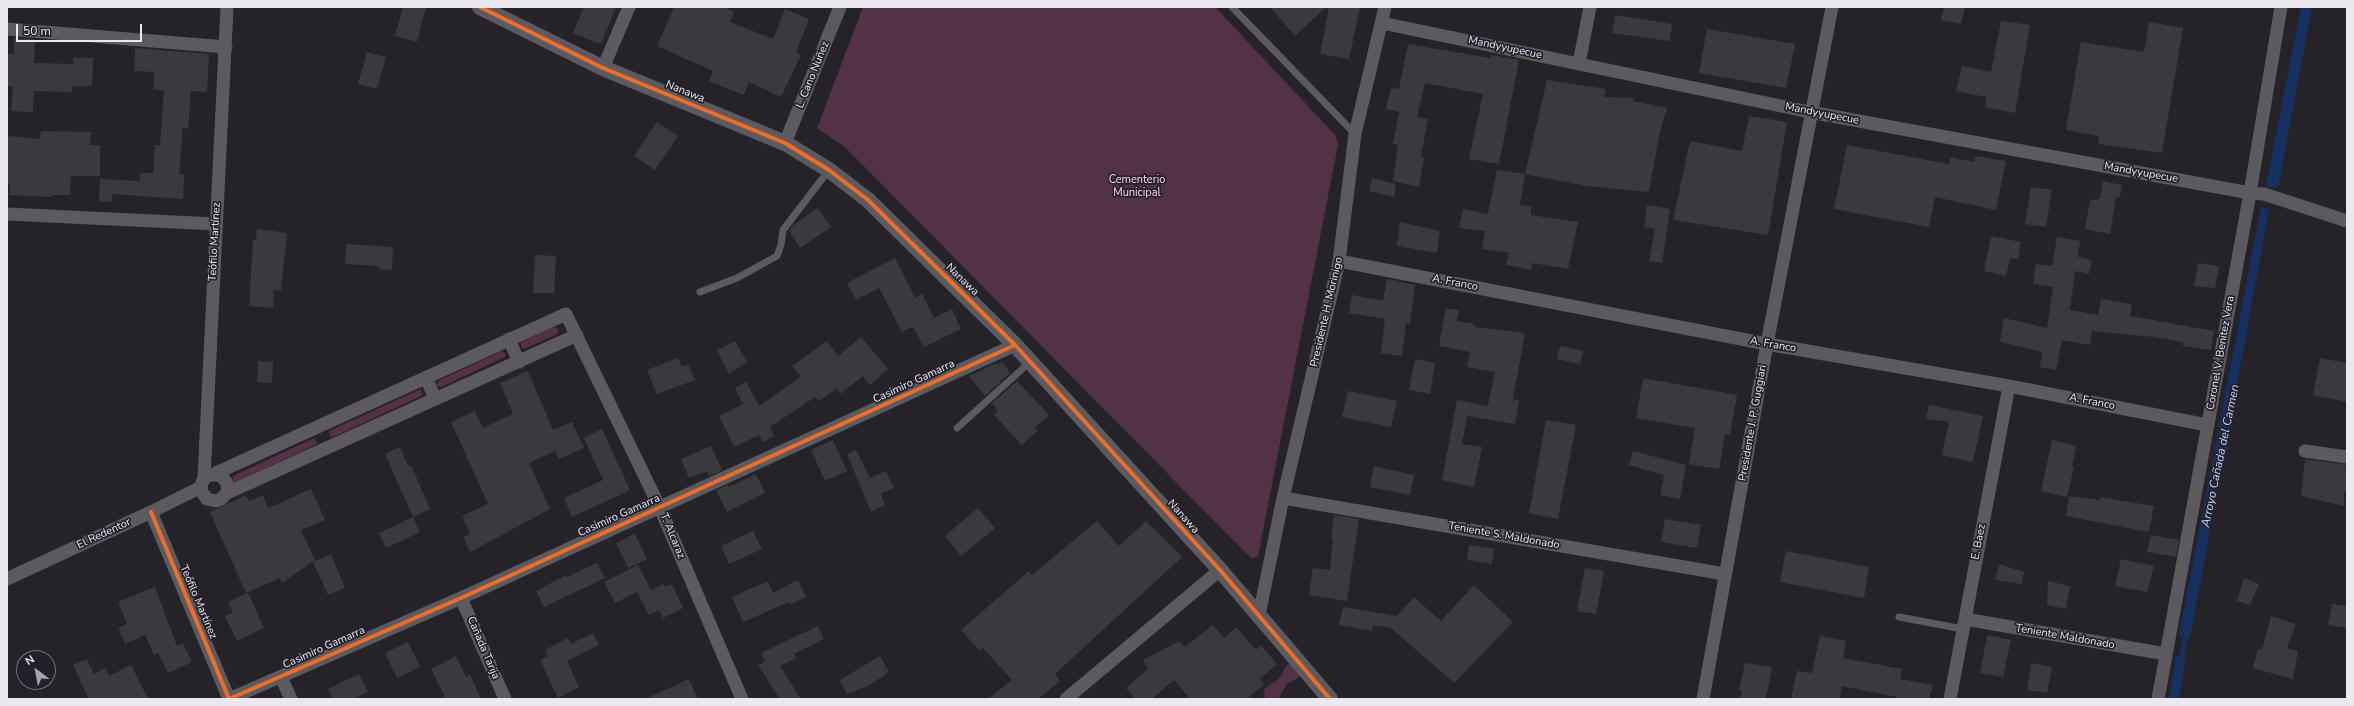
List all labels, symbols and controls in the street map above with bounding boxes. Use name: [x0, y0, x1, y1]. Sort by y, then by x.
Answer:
scale bar: [18, 16, 144, 42]
text: 50 m: [23, 23, 51, 39]
street label: Mandyyupecue: [1467, 34, 1543, 62]
street label: L. Cano Nuñez: [794, 40, 832, 110]
street label: Nanawa: [664, 78, 706, 106]
street label: Mandyyupecue: [1784, 100, 1860, 128]
street label: Mandyyupecue: [2103, 160, 2179, 186]
park label: Cementerio Municipal: [1109, 173, 1165, 199]
street label: Teófilo Martínez: [206, 202, 224, 282]
street label: Presidente H. Morinigo: [1308, 256, 1346, 368]
street label: Nanawa: [943, 261, 981, 299]
street label: A. Franco: [1431, 272, 1479, 294]
street label: Coronel V. Benitez Vera: [2204, 295, 2238, 411]
street label: A. Franco: [1749, 334, 1797, 356]
street label: Casimiro Gamarra: [871, 357, 957, 407]
street label: Presidente J. P. Guggiari: [1736, 364, 1770, 482]
water label: Arroyo Cañada del Carmen: [2199, 383, 2243, 529]
street label: A. Franco: [2068, 391, 2116, 413]
street label: Casimiro Gamarra: [576, 492, 662, 540]
street label: Nanawa: [1164, 497, 1202, 537]
street label: T. Alcaraz: [657, 511, 687, 561]
street label: El Redentor: [75, 516, 133, 552]
street label: Teniente S. Maldonado: [1447, 520, 1561, 552]
street label: E. Baez: [1969, 523, 1989, 561]
street label: Teófilo Martínez: [176, 563, 220, 641]
street label: Cañada Tarija: [464, 615, 502, 681]
street label: Teniente Maldonado: [2014, 622, 2116, 652]
street label: Casimiro Gamarra: [281, 624, 367, 672]
north arrow: [16, 650, 56, 690]
text: N: [22, 652, 37, 669]

